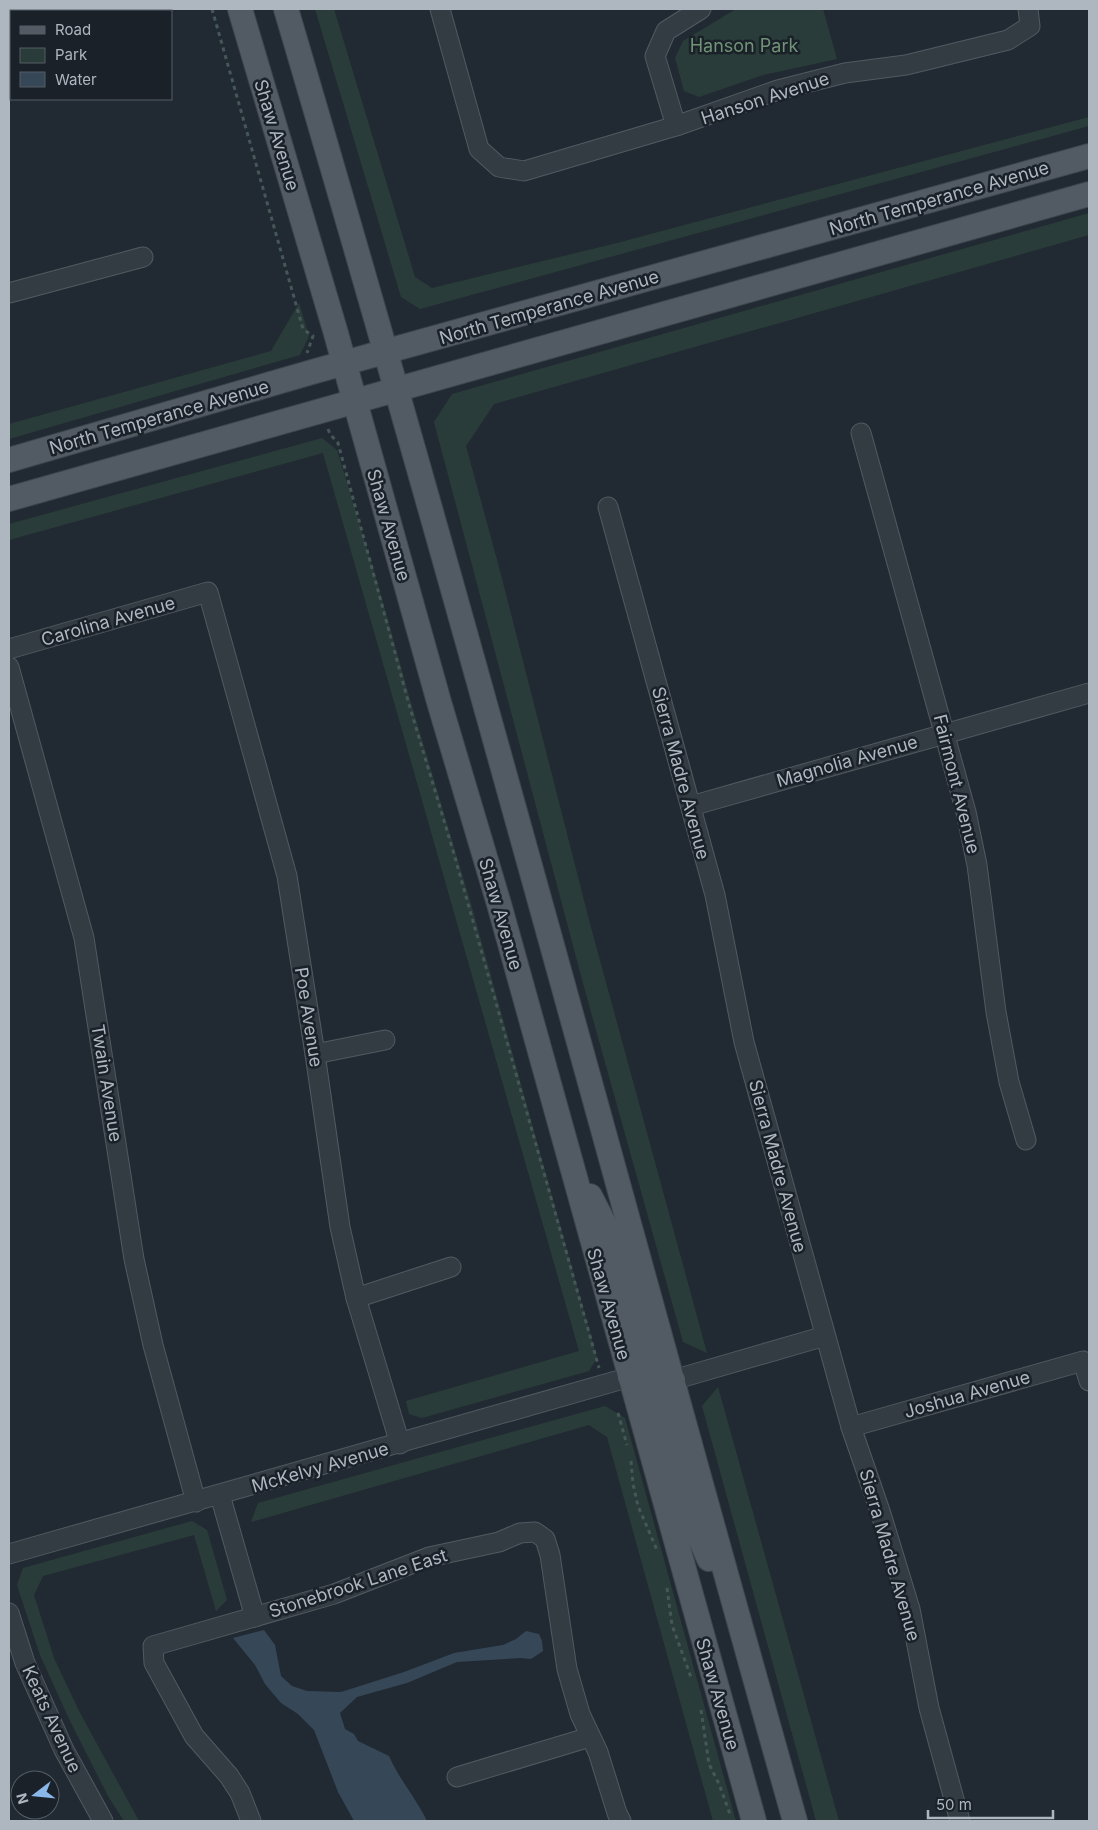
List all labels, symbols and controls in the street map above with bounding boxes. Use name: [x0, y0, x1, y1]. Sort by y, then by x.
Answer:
legend: [10, 10, 172, 100]
text: Road: [55, 20, 91, 39]
park label: Hanson Park: [690, 35, 798, 56]
text: Park: [55, 45, 88, 64]
street label: Hanson Avenue: [698, 67, 832, 129]
text: Water: [55, 70, 97, 89]
street label: Shaw Avenue: [250, 77, 304, 193]
street label: North Temperance Avenue: [827, 157, 1051, 239]
street label: North Temperance Avenue: [437, 266, 661, 348]
street label: North Temperance Avenue: [47, 376, 271, 458]
street label: Shaw Avenue: [363, 467, 415, 583]
street label: Carolina Avenue: [39, 592, 177, 650]
street label: Sierra Madre Avenue: [648, 684, 714, 862]
street label: Fairmont Avenue: [930, 712, 984, 856]
street label: Magnolia Avenue: [774, 731, 920, 791]
street label: Shaw Avenue: [475, 856, 527, 972]
street label: Poe Avenue: [291, 965, 327, 1069]
street label: Twain Avenue: [87, 1023, 127, 1143]
street label: Sierra Madre Avenue: [745, 1077, 811, 1255]
street label: Shaw Avenue: [583, 1246, 635, 1362]
street label: Joshua Avenue: [901, 1366, 1033, 1422]
street label: McKelvy Avenue: [249, 1437, 391, 1497]
street label: Sierra Madre Avenue: [855, 1467, 925, 1643]
street label: Stonebrook Lane East: [266, 1544, 450, 1622]
street label: Shaw Avenue: [692, 1636, 744, 1752]
street label: Keats Avenue: [18, 1662, 86, 1776]
north arrow: [10, 1770, 60, 1820]
scale bar: [928, 1788, 1053, 1820]
text: N: [12, 1791, 32, 1806]
text: 50 m: [936, 1795, 972, 1814]

